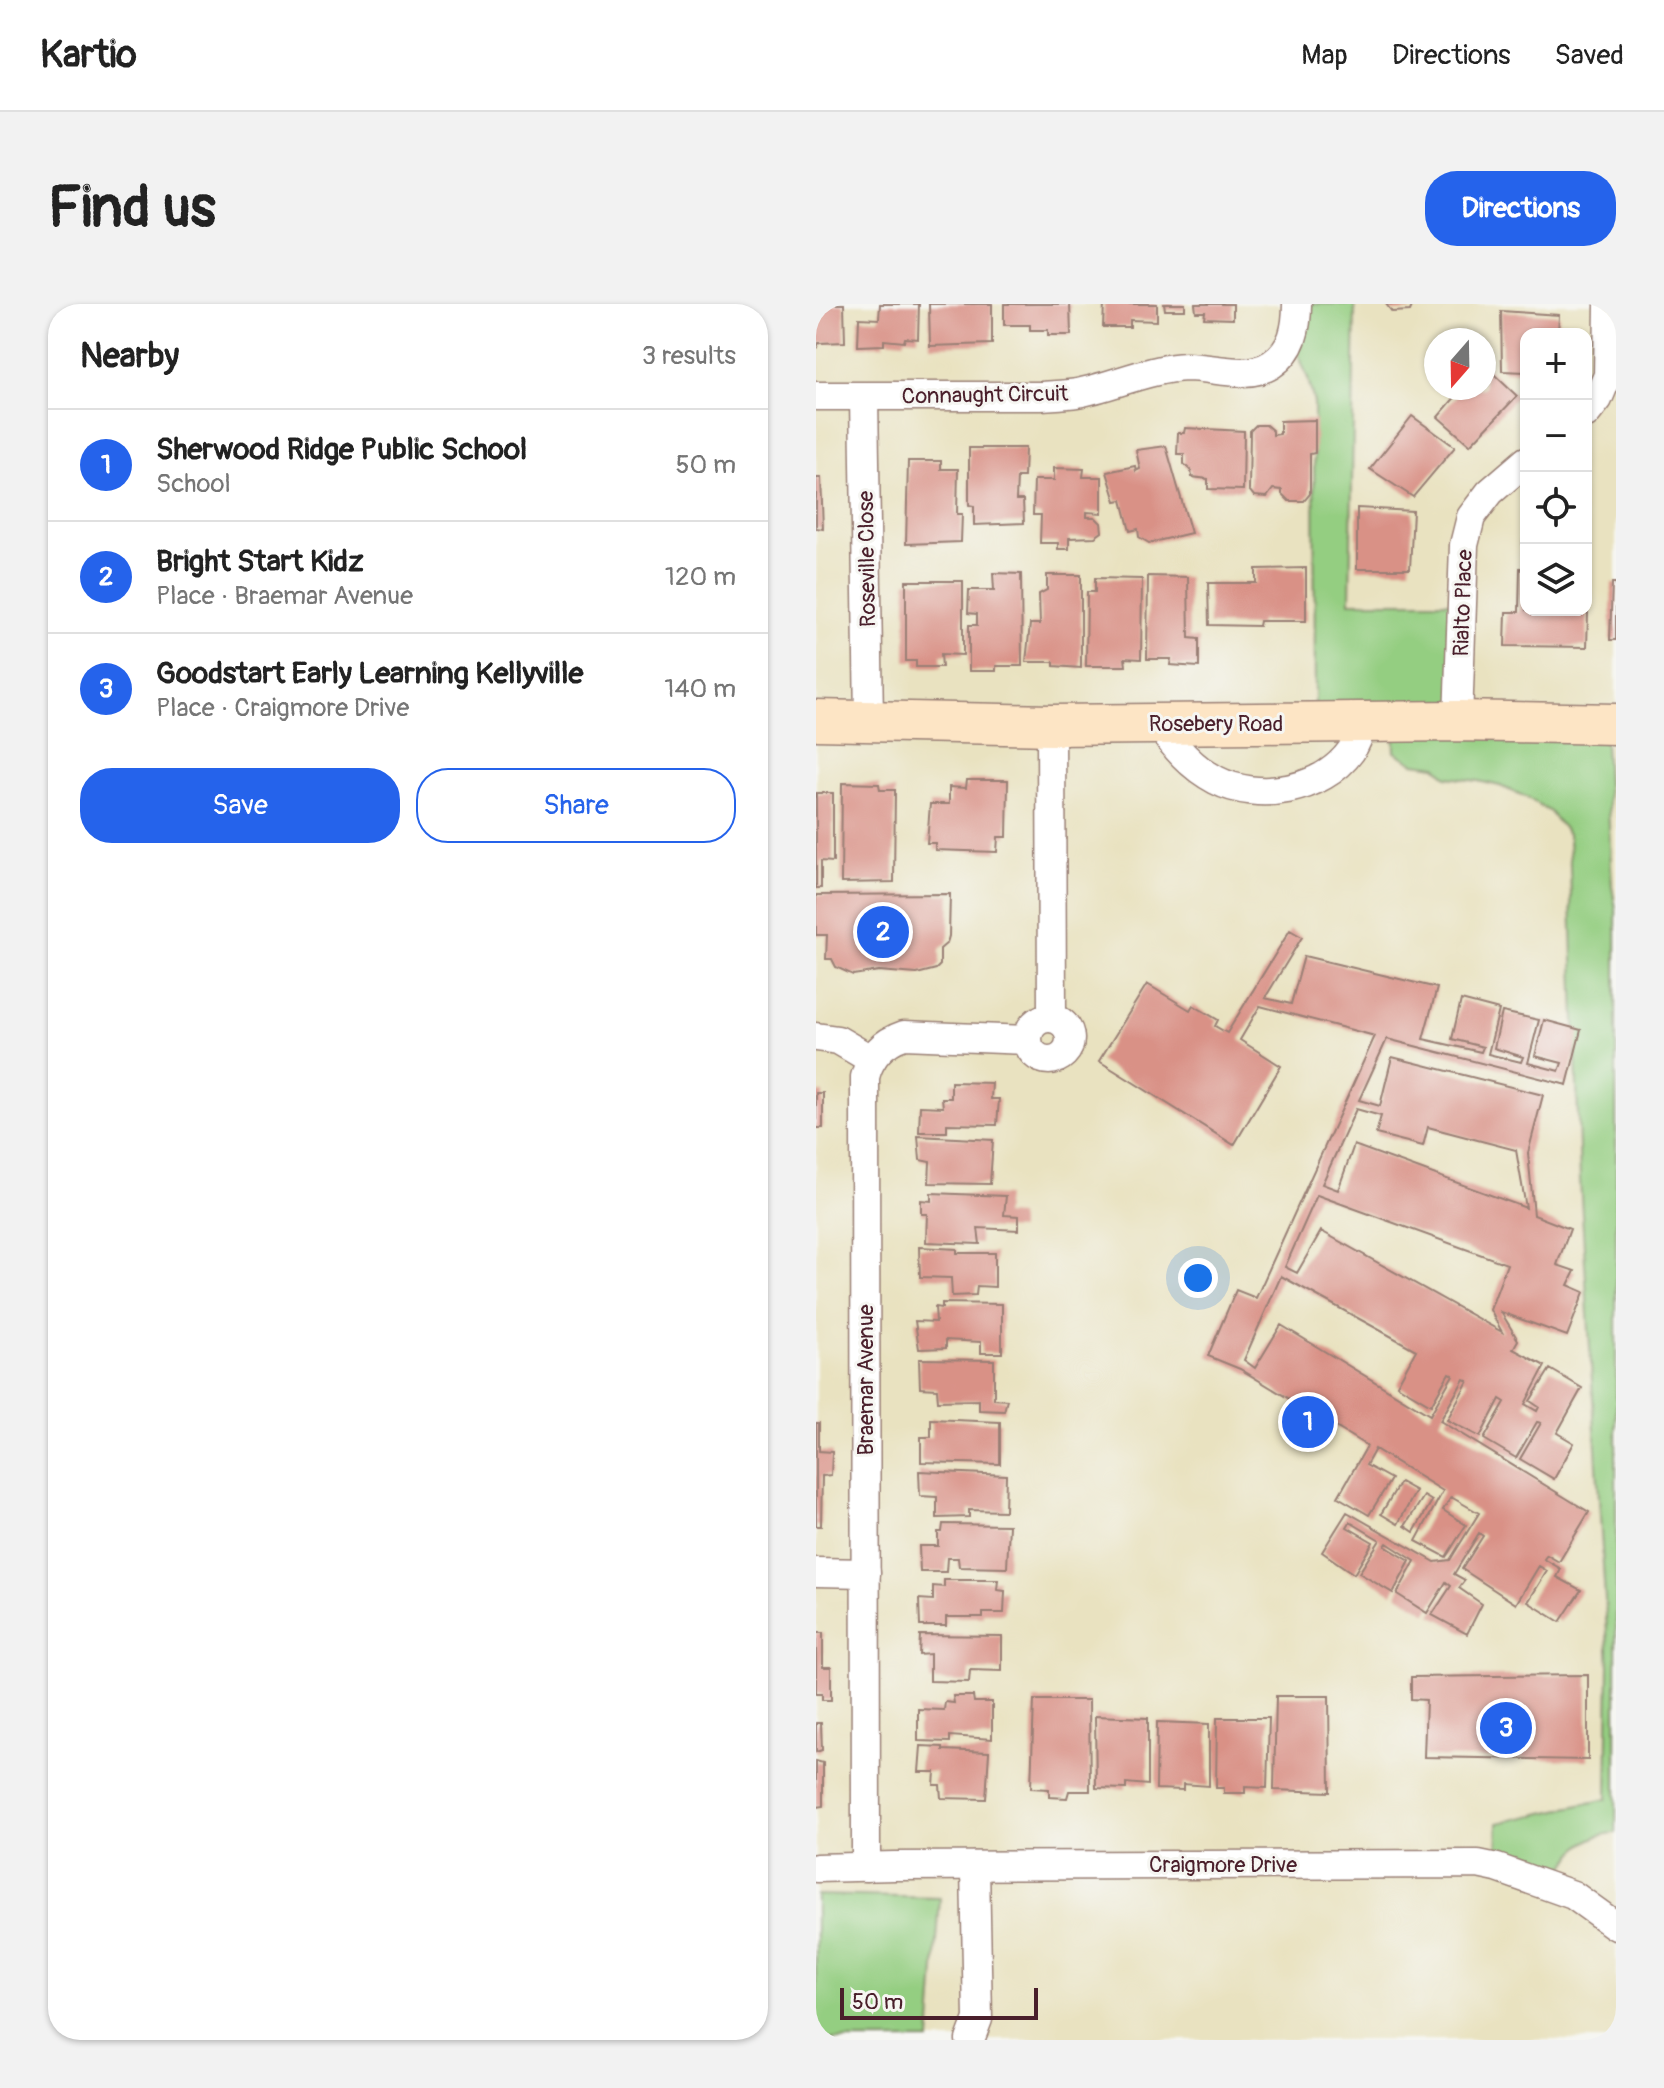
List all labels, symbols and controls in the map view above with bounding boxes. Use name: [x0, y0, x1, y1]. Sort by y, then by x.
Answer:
text: Kartio: [40, 31, 137, 79]
text: Map: [1301, 38, 1348, 73]
text: Directions: [1392, 38, 1511, 73]
text: Saved: [1555, 38, 1624, 73]
button: Directions: [1425, 171, 1616, 246]
text: Find us: [48, 174, 216, 243]
north arrow: [1424, 328, 1496, 400]
map controls: [1520, 328, 1592, 616]
button: +: [1520, 328, 1592, 400]
text: Nearby: [80, 335, 179, 378]
text: 3 results: [642, 340, 736, 372]
street label: Connaught Circuit: [901, 380, 1069, 410]
button: −: [1520, 400, 1592, 472]
text: Sherwood Ridge Public School: [156, 431, 527, 468]
text: 1: [101, 449, 111, 481]
text: 50 m: [675, 449, 736, 481]
text: School: [156, 468, 231, 500]
button: locate: [1520, 472, 1592, 544]
street label: Roseville Close: [852, 490, 882, 627]
text: Bright Start Kidz: [156, 543, 364, 580]
button: layers: [1520, 544, 1592, 616]
street label: Rialto Place: [1447, 549, 1479, 657]
text: 2: [99, 561, 113, 593]
text: 120 m: [665, 561, 736, 593]
text: Place · Braemar Avenue: [156, 580, 413, 612]
text: Goodstart Early Learning Kellyville: [156, 655, 583, 692]
text: 3: [99, 673, 113, 705]
text: 140 m: [664, 673, 736, 705]
text: Place · Craigmore Drive: [156, 692, 409, 724]
street label: Rosebery Road: [1149, 710, 1283, 738]
button: Save: [80, 768, 400, 843]
button: Share: [416, 768, 736, 843]
pin: 2: [857, 902, 909, 962]
your location: [1178, 1258, 1218, 1298]
street label: Braemar Avenue: [852, 1304, 880, 1456]
pin: 1: [1282, 1392, 1334, 1452]
pin: 3: [1480, 1698, 1532, 1758]
street label: Craigmore Drive: [1149, 1851, 1297, 1879]
scale bar: [840, 1984, 1038, 2020]
text: 50 m: [852, 1988, 903, 2016]

